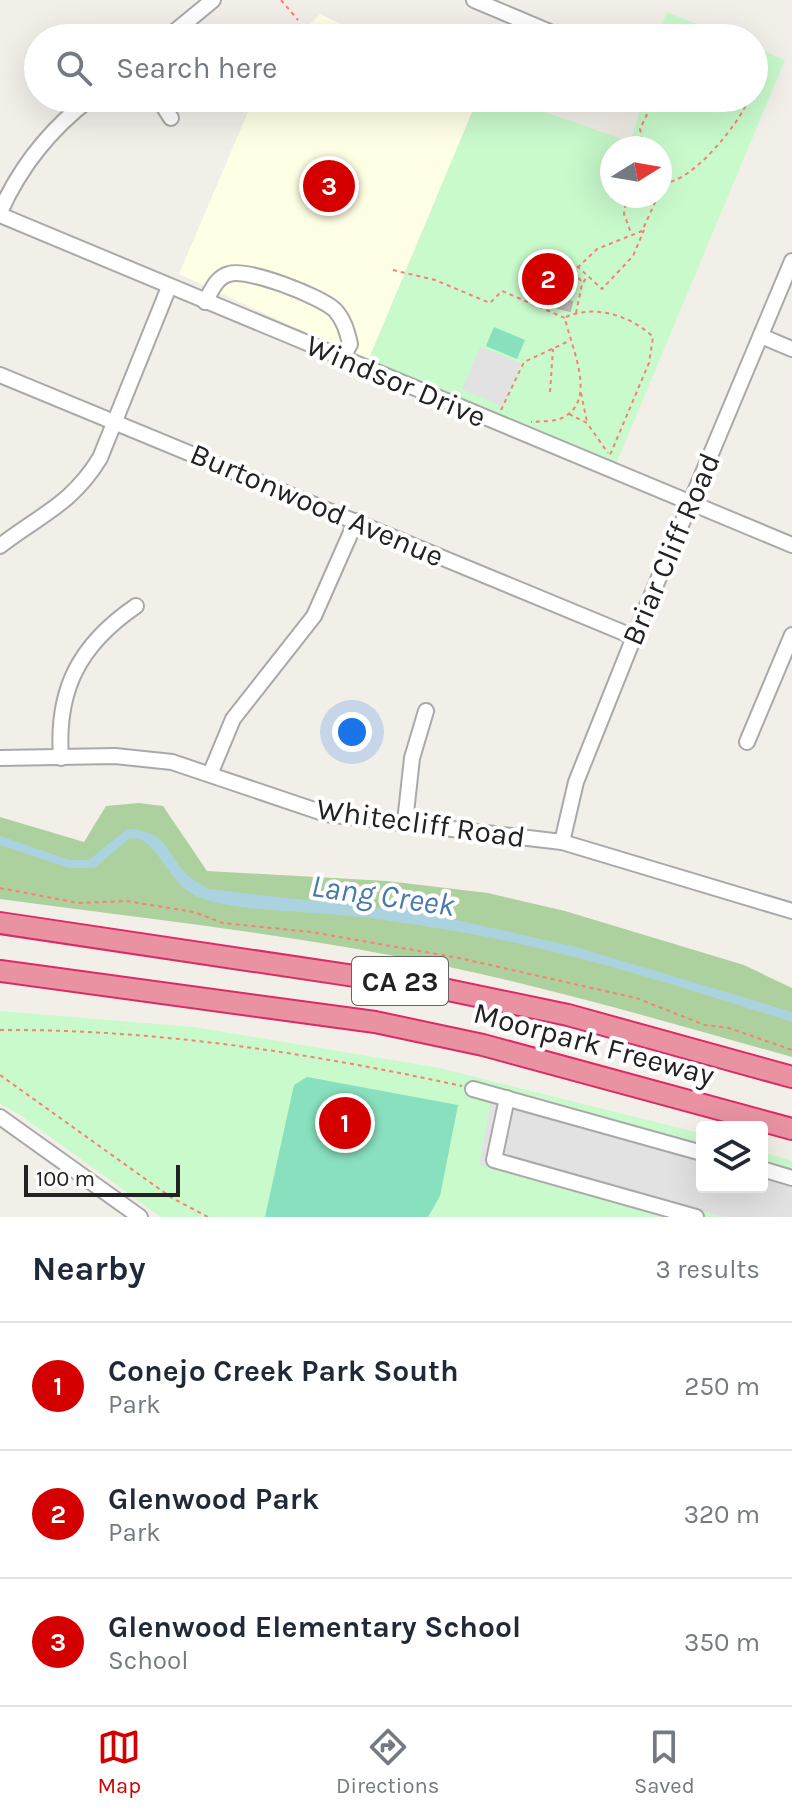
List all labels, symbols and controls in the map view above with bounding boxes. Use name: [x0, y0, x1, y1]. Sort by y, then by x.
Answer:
search box: [24, 24, 768, 112]
icon: search: [52, 46, 96, 90]
text: Search here: [116, 50, 277, 86]
north arrow: [600, 136, 672, 208]
pin: 3: [303, 156, 355, 216]
pin: 2: [522, 249, 574, 309]
street label: Windsor Drive: [301, 327, 491, 435]
street label: Burtonwood Avenue: [185, 435, 449, 575]
street label: Briar Cliff Road: [614, 447, 728, 651]
your location: [332, 712, 372, 752]
street label: Whitecliff Road: [314, 791, 528, 855]
water label: Lang Creek: [309, 867, 458, 924]
road number: CA 23: [352, 957, 448, 1005]
street label: Moorpark Freeway: [470, 995, 718, 1093]
pin: 1: [319, 1093, 371, 1153]
map controls: [696, 1121, 768, 1193]
button: layers: [696, 1121, 768, 1193]
scale bar: [24, 1161, 180, 1197]
text: 100 m: [36, 1166, 95, 1192]
text: Nearby: [32, 1249, 146, 1289]
text: 3 results: [656, 1254, 760, 1285]
text: Conejo Creek Park South: [108, 1353, 459, 1389]
text: 1: [53, 1371, 63, 1402]
text: 250 m: [684, 1371, 760, 1402]
text: Park: [108, 1389, 161, 1420]
text: Glenwood Park: [108, 1481, 319, 1517]
text: 2: [50, 1499, 66, 1530]
text: 320 m: [684, 1499, 760, 1530]
text: Park: [108, 1517, 161, 1548]
text: Glenwood Elementary School: [108, 1609, 521, 1645]
text: 3: [50, 1627, 66, 1658]
text: 350 m: [684, 1627, 760, 1658]
text: School: [108, 1645, 189, 1676]
tab: Map: [97, 1725, 141, 1799]
tab: Directions: [336, 1725, 439, 1799]
tab: Saved: [634, 1725, 695, 1799]

